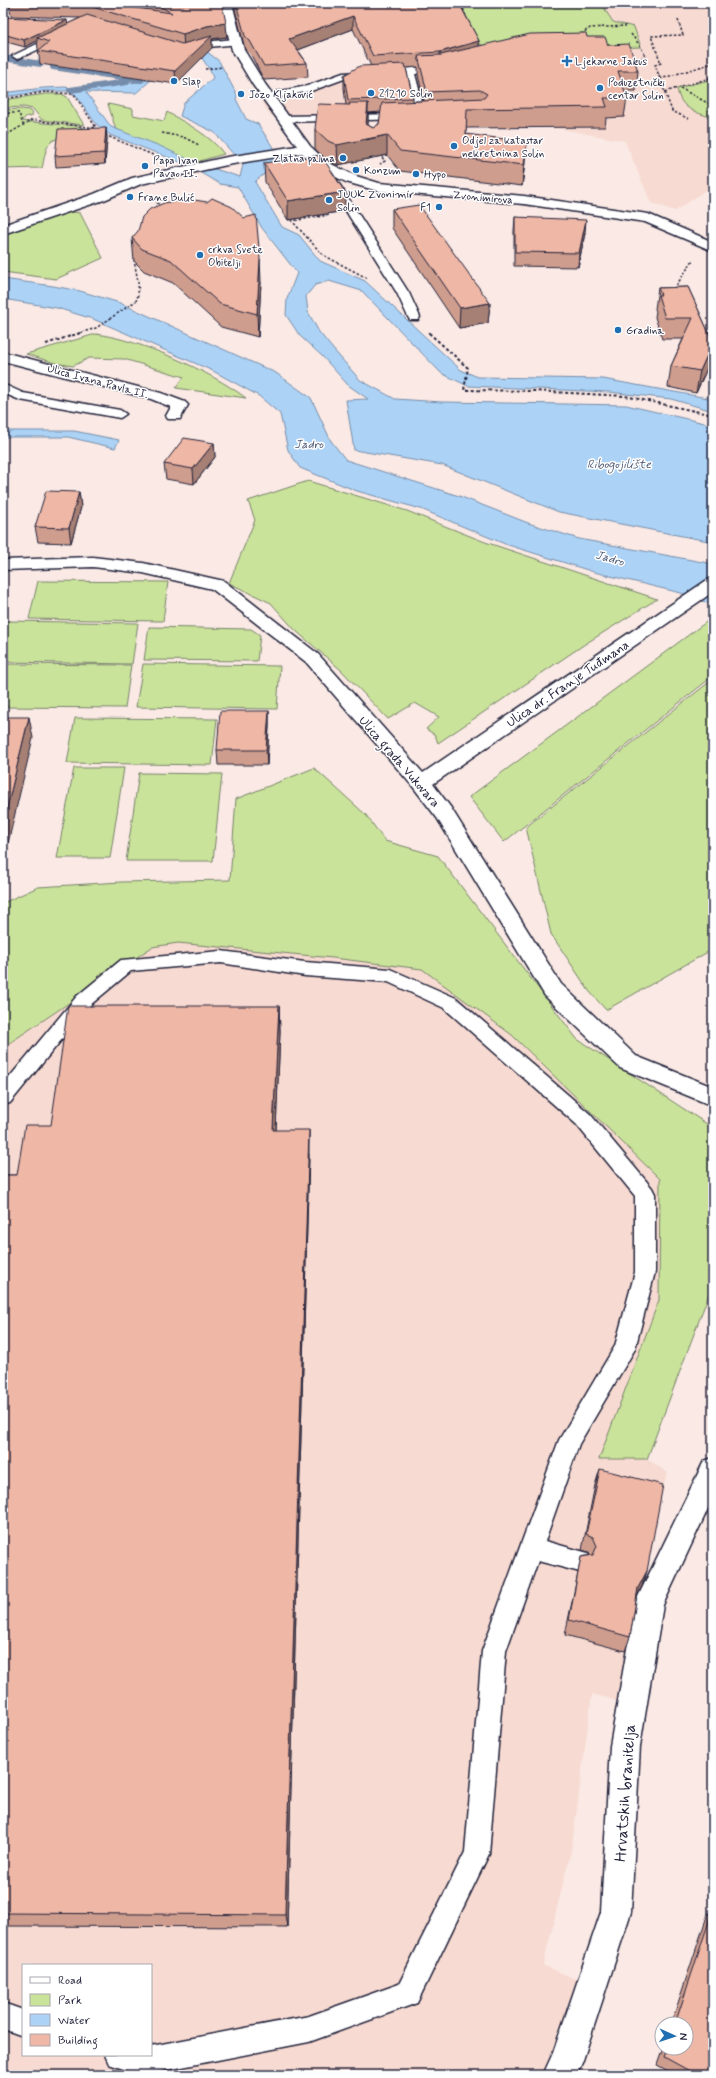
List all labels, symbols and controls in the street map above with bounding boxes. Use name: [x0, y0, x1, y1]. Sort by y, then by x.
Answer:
place label: Ljekarne Jakus: [575, 55, 647, 69]
marker: Ljekarne Jakus: [562, 56, 572, 66]
place label: Slap: [182, 75, 201, 89]
marker: Slap: [169, 76, 179, 86]
place label: Poduzetnički centar Solin: [608, 76, 665, 103]
marker: Poduzetnički centar Solin: [595, 83, 605, 93]
place label: 21210 Solin: [379, 87, 433, 101]
place label: Jozo Kljaković: [249, 88, 314, 102]
marker: 21210 Solin: [366, 88, 376, 98]
marker: Jozo Kljaković: [236, 89, 246, 99]
place label: Odjel za katastar nekretnina Solin: [462, 134, 544, 161]
marker: Odjel za katastar nekretnina Solin: [449, 141, 459, 151]
place label: Zlatna palma: [272, 152, 335, 166]
marker: Zlatna palma: [338, 153, 348, 163]
place label: Papa Ivan Pavao II.: [153, 154, 198, 181]
marker: Papa Ivan Pavao II.: [140, 161, 150, 171]
place label: Konzum: [364, 164, 401, 178]
marker: Konzum: [351, 165, 361, 175]
place label: Hypo: [424, 168, 446, 182]
marker: Hypo: [411, 169, 421, 179]
place label: JUUK Zvonimir Solin: [337, 188, 414, 215]
street label: Zvonimirova: [452, 188, 514, 208]
place label: Frane Bulić: [138, 191, 195, 205]
marker: Frane Bulić: [125, 192, 135, 202]
marker: JUUK Zvonimir Solin: [324, 195, 334, 205]
place label: F1: [420, 201, 431, 215]
marker: F1: [434, 202, 444, 212]
place label: crkva Svete Obitelji: [208, 243, 263, 270]
marker: crkva Svete Obitelji: [195, 250, 205, 260]
place label: Gradina: [626, 324, 664, 338]
marker: Gradina: [613, 325, 623, 335]
street label: Ulica Ivana Pavla II.: [46, 362, 150, 402]
water label: Jadro: [295, 437, 324, 453]
water label: Ribogojilište: [587, 457, 652, 474]
water label: Jadro: [594, 547, 626, 571]
street label: Ulica dr. Franje Tuđmana: [503, 637, 633, 732]
street label: Ulica grada Vukovara: [353, 713, 443, 813]
street label: Hrvatskih branitelja: [610, 1724, 641, 1863]
legend: [22, 1964, 152, 2056]
text: Road: [58, 1973, 82, 1989]
text: Park: [58, 1993, 82, 2009]
text: Water: [58, 2013, 90, 2029]
north arrow: [654, 2016, 694, 2056]
text: N: [676, 2032, 690, 2040]
text: Building: [58, 2033, 98, 2050]

